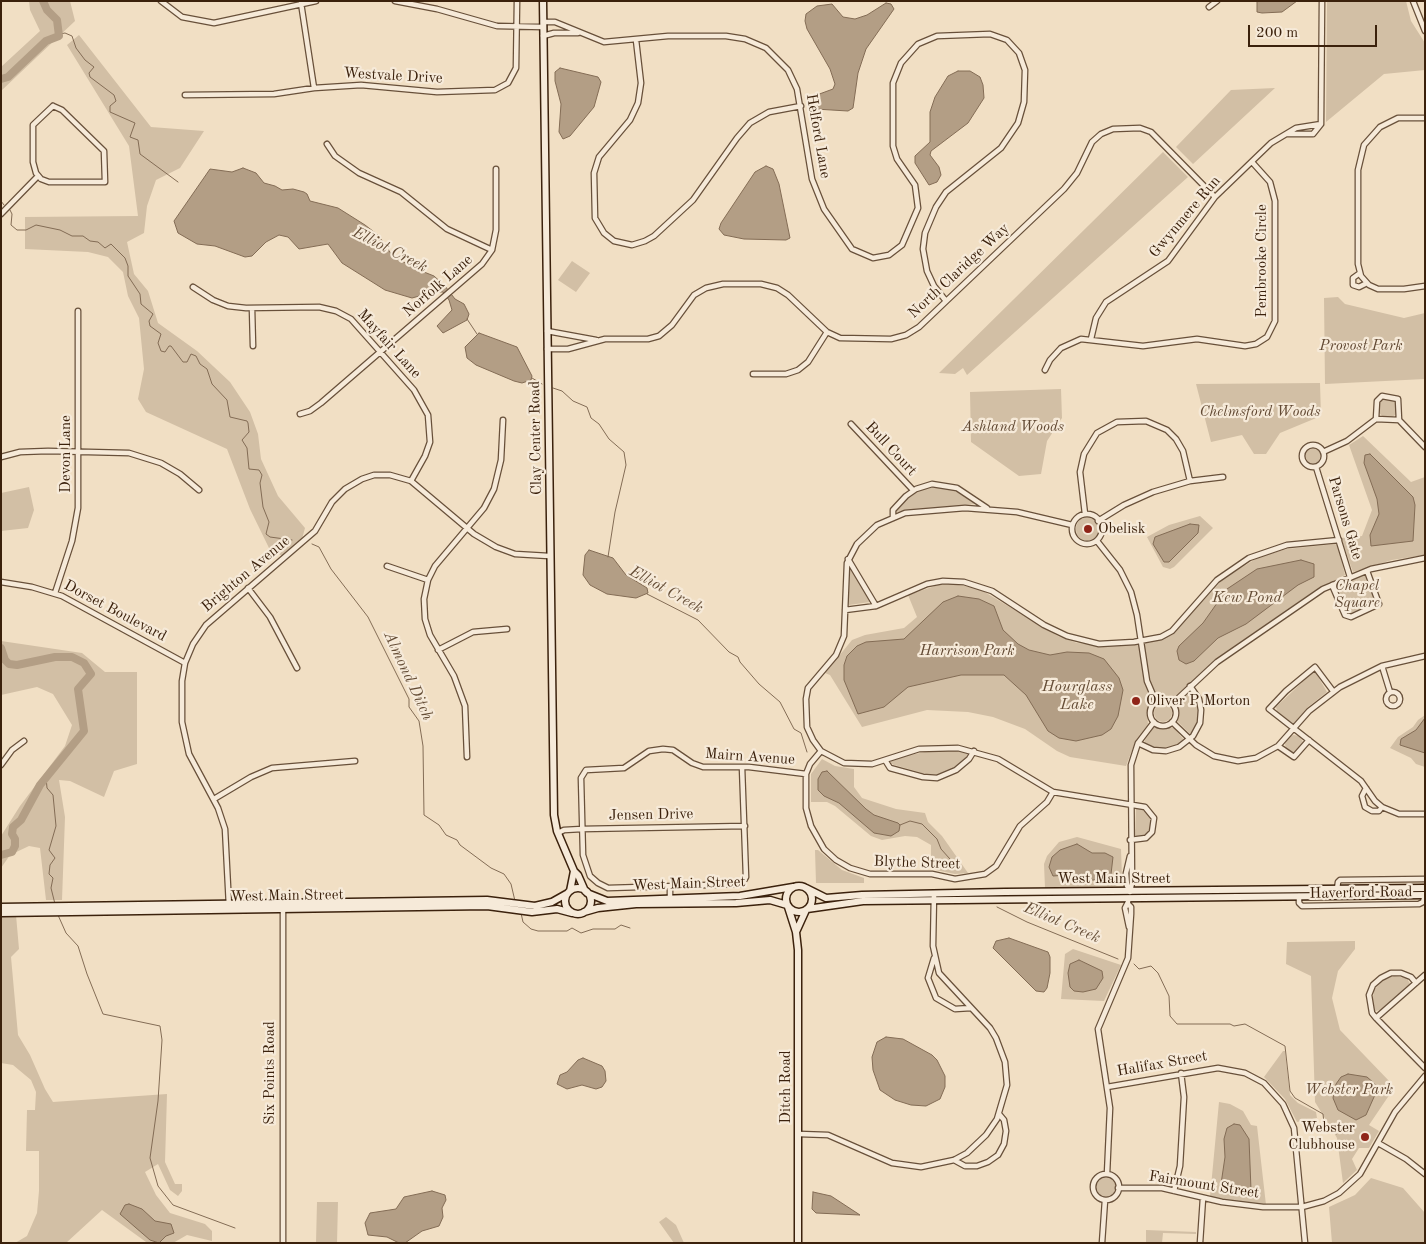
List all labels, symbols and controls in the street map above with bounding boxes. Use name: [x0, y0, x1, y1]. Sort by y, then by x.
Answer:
scale bar: [1251, 15, 1380, 47]
text: 200 m: [1256, 26, 1298, 41]
street label: Westvale Drive: [343, 64, 443, 88]
street label: Helford Lane: [802, 92, 834, 180]
street label: Gwynmere Run: [1146, 172, 1224, 262]
street label: Pembrooke Circle: [1253, 204, 1271, 318]
street label: North Claridge Way: [905, 220, 1013, 322]
water label: Elliot Creek: [349, 223, 431, 277]
street label: Norfolk Lane: [400, 251, 476, 321]
street label: Mayfair Lane: [353, 306, 425, 382]
park label: Provost Park: [1319, 337, 1403, 355]
street label: Clay Center Road: [526, 381, 546, 495]
park label: Chelmsford Woods: [1199, 403, 1321, 421]
street label: Devon Lane: [57, 415, 75, 493]
street label: Bull Court: [861, 418, 921, 480]
park label: Ashland Woods: [962, 418, 1064, 436]
street label: Parsons Gate: [1324, 474, 1366, 562]
place label: Obelisk: [1098, 520, 1145, 538]
marker: Obelisk: [1082, 523, 1094, 535]
street label: Brighton Avenue: [198, 532, 294, 616]
water label: Elliot Creek: [626, 562, 706, 618]
street label: Dorset Boulevard: [61, 576, 169, 646]
park label: Chapel Square: [1334, 577, 1380, 612]
water label: Kew Pond: [1212, 588, 1282, 608]
water label: Almond Ditch: [379, 628, 437, 724]
park label: Harrison Park: [920, 642, 1014, 660]
water label: Hourglass Lake: [1042, 677, 1112, 715]
place label: Oliver P Morton: [1146, 692, 1250, 710]
marker: Oliver P Morton: [1130, 695, 1142, 707]
street label: Mairn Avenue: [704, 745, 796, 769]
street label: Jensen Drive: [608, 805, 694, 825]
street label: Blythe Street: [873, 852, 961, 874]
street label: West Main Street: [1057, 870, 1171, 888]
street label: West Main Street: [632, 873, 746, 895]
street label: Haverford Road: [1309, 883, 1413, 903]
street label: West Main Street: [230, 886, 344, 906]
water label: Elliot Creek: [1021, 898, 1103, 948]
street label: Six Points Road: [261, 1021, 279, 1125]
street label: Halifax Street: [1115, 1047, 1209, 1081]
street label: Ditch Road: [777, 1050, 795, 1124]
park label: Webster Park: [1305, 1081, 1393, 1099]
place label: Webster Clubhouse: [1288, 1119, 1355, 1154]
marker: Webster Clubhouse: [1359, 1131, 1371, 1143]
street label: Fairmount Street: [1148, 1167, 1260, 1203]

